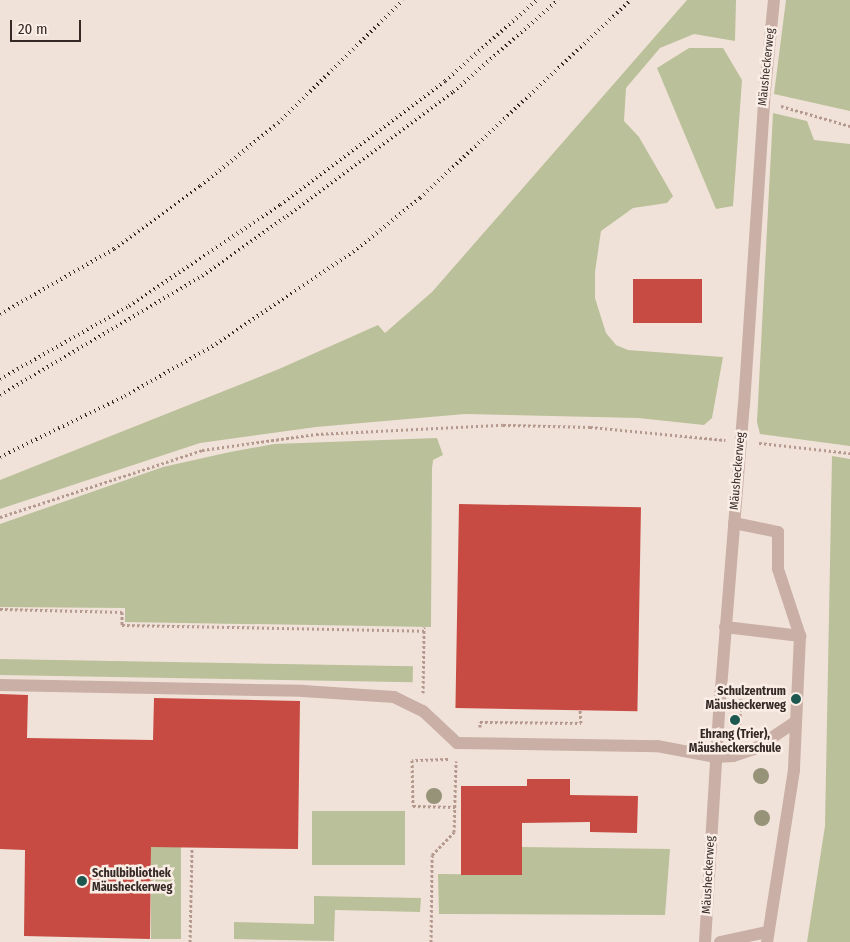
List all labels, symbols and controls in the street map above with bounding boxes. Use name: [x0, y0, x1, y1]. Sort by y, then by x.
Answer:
scale bar: [12, 10, 84, 42]
text: 20 m: [18, 20, 48, 38]
street label: Mäusheckerweg: [756, 27, 778, 107]
street label: Mäusheckerweg: [727, 431, 749, 511]
place label: Schulzentrum Mäusheckerweg: [706, 685, 786, 713]
marker: Schulzentrum Mäusheckerweg: [790, 693, 802, 705]
marker: Ehrang (Trier), Mäusheckerschule: [729, 714, 741, 726]
place label: Ehrang (Trier), Mäusheckerschule: [689, 728, 781, 756]
street label: Mäusheckerweg: [700, 836, 718, 914]
place label: Schulbibliothek Mäusheckerweg: [92, 867, 172, 895]
marker: Schulbibliothek Mäusheckerweg: [76, 875, 88, 887]

